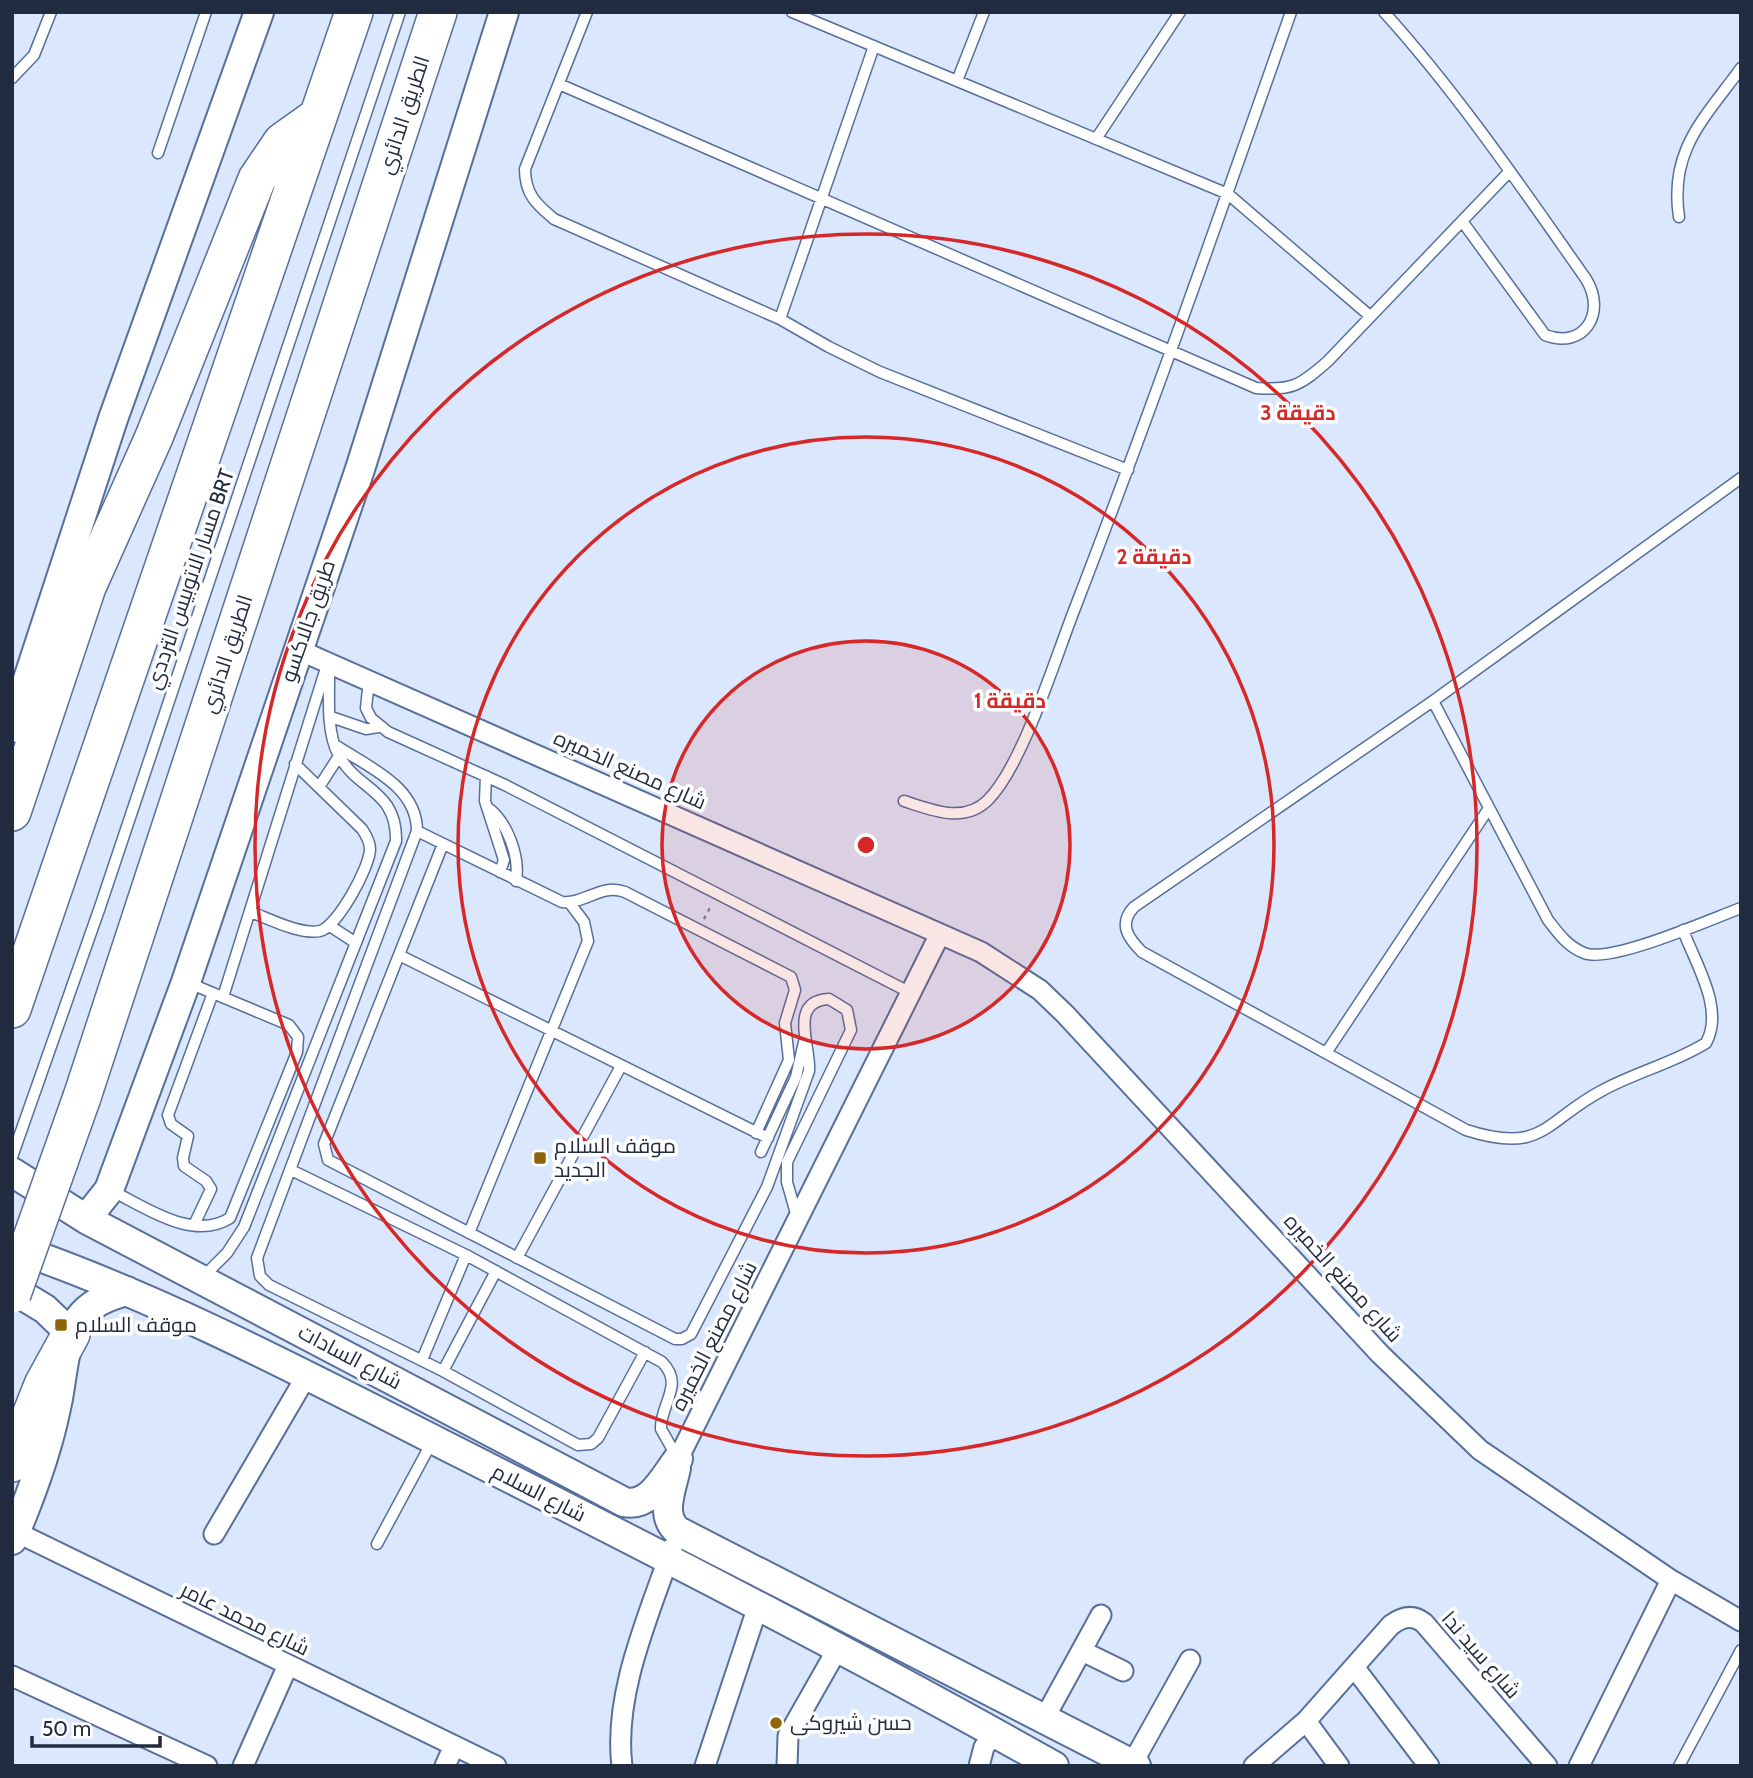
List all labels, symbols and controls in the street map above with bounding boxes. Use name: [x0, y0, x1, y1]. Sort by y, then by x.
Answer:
street label: الطريق الدائري: [373, 52, 438, 179]
text: 3 دقيقة: [1260, 400, 1336, 425]
street label: مسار الاتوبيس الترددي BRT: [140, 465, 243, 694]
text: 2 دقيقة: [1116, 544, 1192, 569]
street label: طريق جالاكسو: [275, 557, 341, 685]
street label: الطريق الدائري: [196, 591, 261, 718]
text: 1 دقيقة: [974, 688, 1046, 713]
street label: شارع مصنع الخميره: [549, 725, 710, 816]
centre of rings: [854, 833, 878, 857]
place label: موقف السلام الجديد: [554, 1133, 676, 1182]
marker: موقف السلام الجديد: [532, 1150, 548, 1166]
street label: شارع مصنع الخميره: [1278, 1208, 1408, 1348]
street label: شارع مصنع الخميره: [665, 1257, 764, 1415]
place label: موقف السلام: [75, 1312, 197, 1339]
marker: موقف السلام: [53, 1317, 69, 1333]
street label: شارع السادات: [293, 1319, 406, 1396]
street label: شارع السلام: [487, 1458, 590, 1529]
street label: شارع محمد عامر: [175, 1576, 314, 1662]
street label: شارع سيد ندا: [1435, 1606, 1526, 1705]
scale bar: [32, 1704, 159, 1748]
place label: حسن شيروكى: [790, 1710, 912, 1736]
marker: حسن شيروكى: [768, 1715, 784, 1731]
text: 50 m: [42, 1716, 91, 1741]

